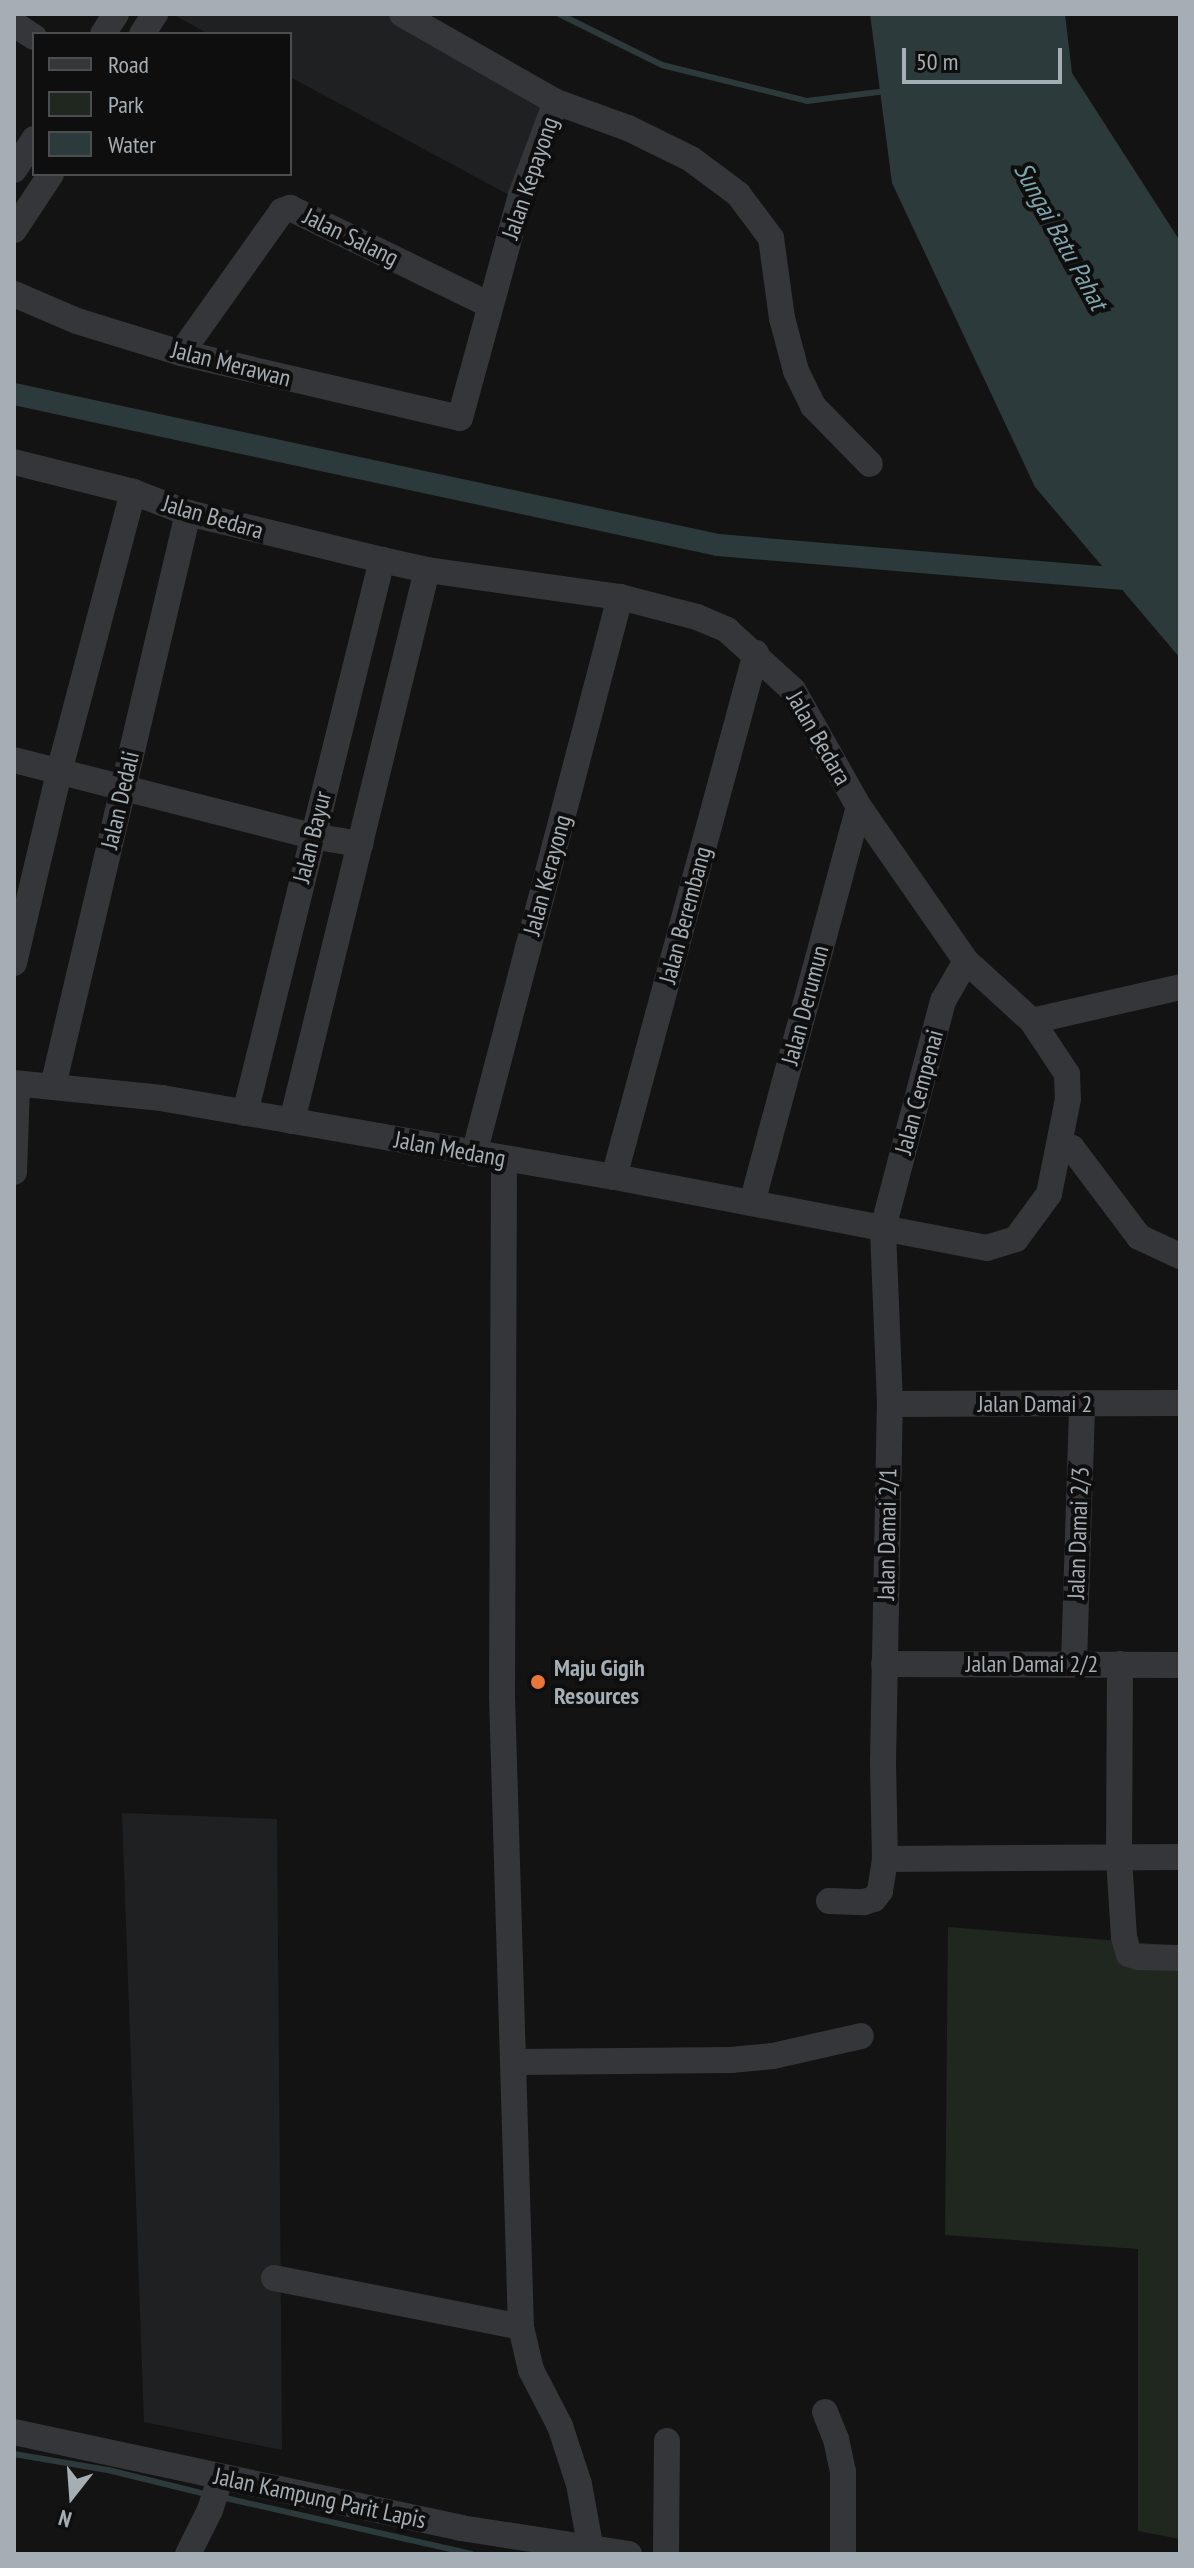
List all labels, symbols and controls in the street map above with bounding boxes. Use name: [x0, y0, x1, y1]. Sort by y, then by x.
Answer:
legend: [32, 32, 292, 176]
scale bar: [906, 32, 1066, 82]
text: 50 m: [916, 46, 958, 77]
text: Road: [108, 49, 149, 80]
text: Park: [108, 89, 144, 120]
street label: Jalan Kepayong: [496, 113, 564, 243]
text: Water: [108, 129, 156, 160]
water label: Sungai Batu Pahat: [1008, 157, 1114, 315]
street label: Jalan Salang: [299, 202, 403, 272]
street label: Jalan Merawan: [168, 335, 294, 393]
street label: Jalan Bedara: [159, 489, 267, 545]
street label: Jalan Bedara: [781, 686, 857, 790]
street label: Jalan Dedali: [95, 748, 145, 852]
street label: Jalan Bayur: [287, 788, 337, 886]
street label: Jalan Kerayong: [517, 812, 577, 938]
street label: Jalan Berembang: [653, 843, 717, 987]
street label: Jalan Derumun: [775, 942, 835, 1068]
street label: Jalan Cempenai: [889, 1027, 949, 1157]
street label: Jalan Medang: [392, 1125, 508, 1173]
street label: Jalan Damai 2: [978, 1390, 1092, 1418]
street label: Jalan Damai 2/3: [1061, 1466, 1095, 1600]
street label: Jalan Damai 2/1: [871, 1467, 903, 1601]
street label: Jalan Damai 2/2: [966, 1650, 1098, 1678]
place label: Maju Gigih Resources: [554, 1654, 645, 1710]
marker: Maju Gigih Resources: [529, 1673, 547, 1691]
north arrow: [32, 2456, 112, 2536]
street label: Jalan Kampung Parit Lapis: [211, 2461, 429, 2535]
text: N: [55, 2504, 75, 2534]

